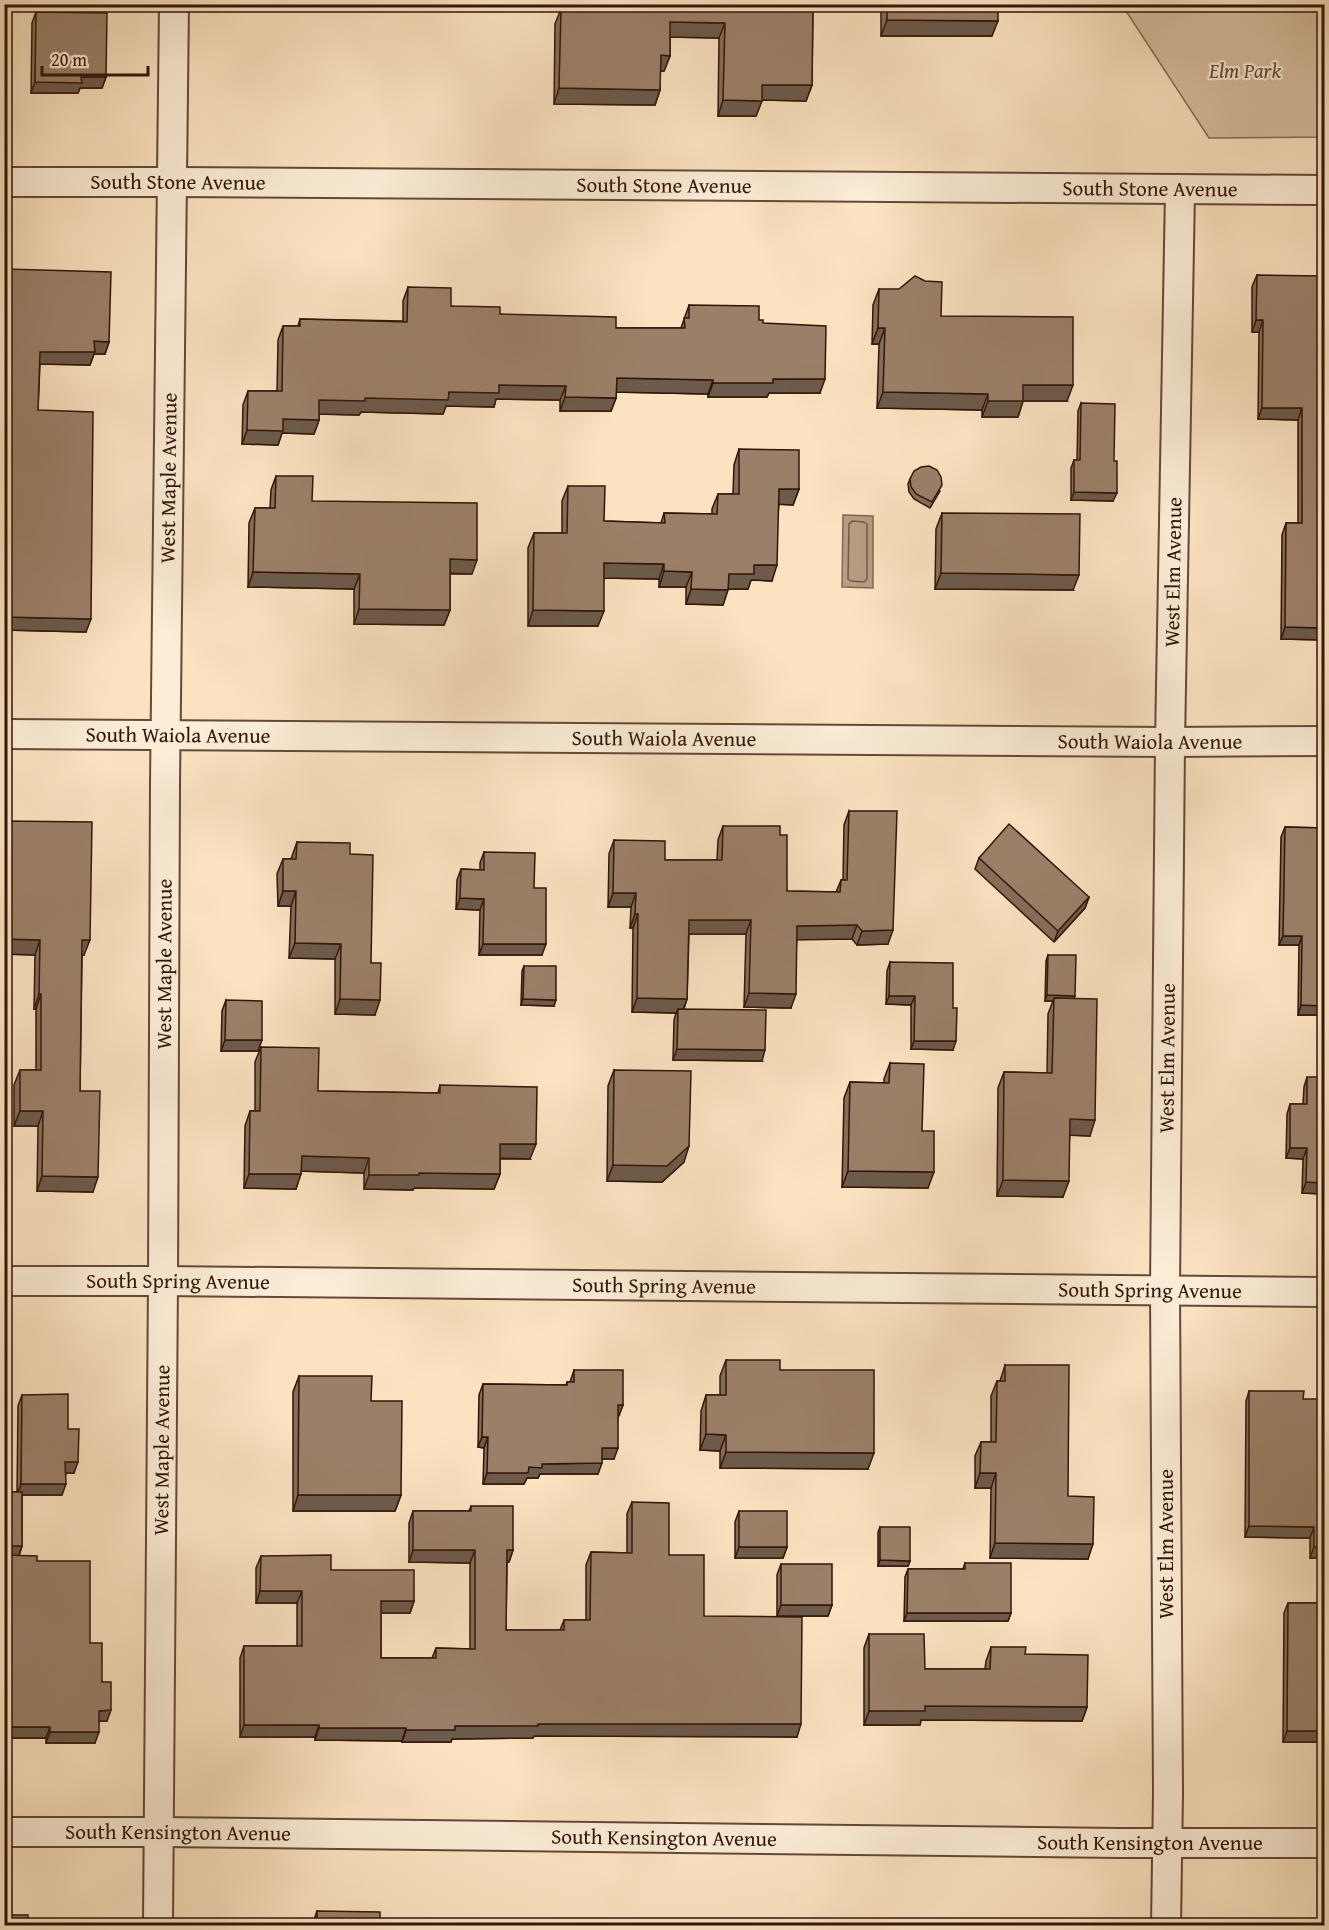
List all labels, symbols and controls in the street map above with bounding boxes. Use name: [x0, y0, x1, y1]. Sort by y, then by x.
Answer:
scale bar: [42, 39, 148, 77]
text: 20 m: [51, 46, 87, 73]
park label: Elm Park: [1208, 55, 1281, 86]
street label: South Stone Avenue: [90, 166, 266, 198]
street label: South Stone Avenue: [576, 169, 752, 201]
street label: South Stone Avenue: [1062, 172, 1238, 204]
street label: West Maple Avenue: [152, 392, 185, 564]
street label: West Elm Avenue: [1156, 497, 1189, 647]
street label: South Waiola Avenue: [85, 719, 271, 751]
street label: South Waiola Avenue: [571, 722, 757, 754]
street label: South Waiola Avenue: [1057, 725, 1243, 757]
street label: West Maple Avenue: [148, 878, 180, 1049]
street label: West Elm Avenue: [1150, 983, 1183, 1133]
street label: South Spring Avenue: [86, 1265, 270, 1297]
street label: South Spring Avenue: [572, 1269, 756, 1302]
street label: South Spring Avenue: [1058, 1273, 1242, 1306]
street label: West Maple Avenue: [145, 1364, 177, 1536]
street label: West Elm Avenue: [1150, 1469, 1181, 1619]
street label: South Kensington Avenue: [65, 1816, 291, 1849]
street label: South Kensington Avenue: [551, 1820, 777, 1854]
street label: South Kensington Avenue: [1037, 1826, 1263, 1858]

